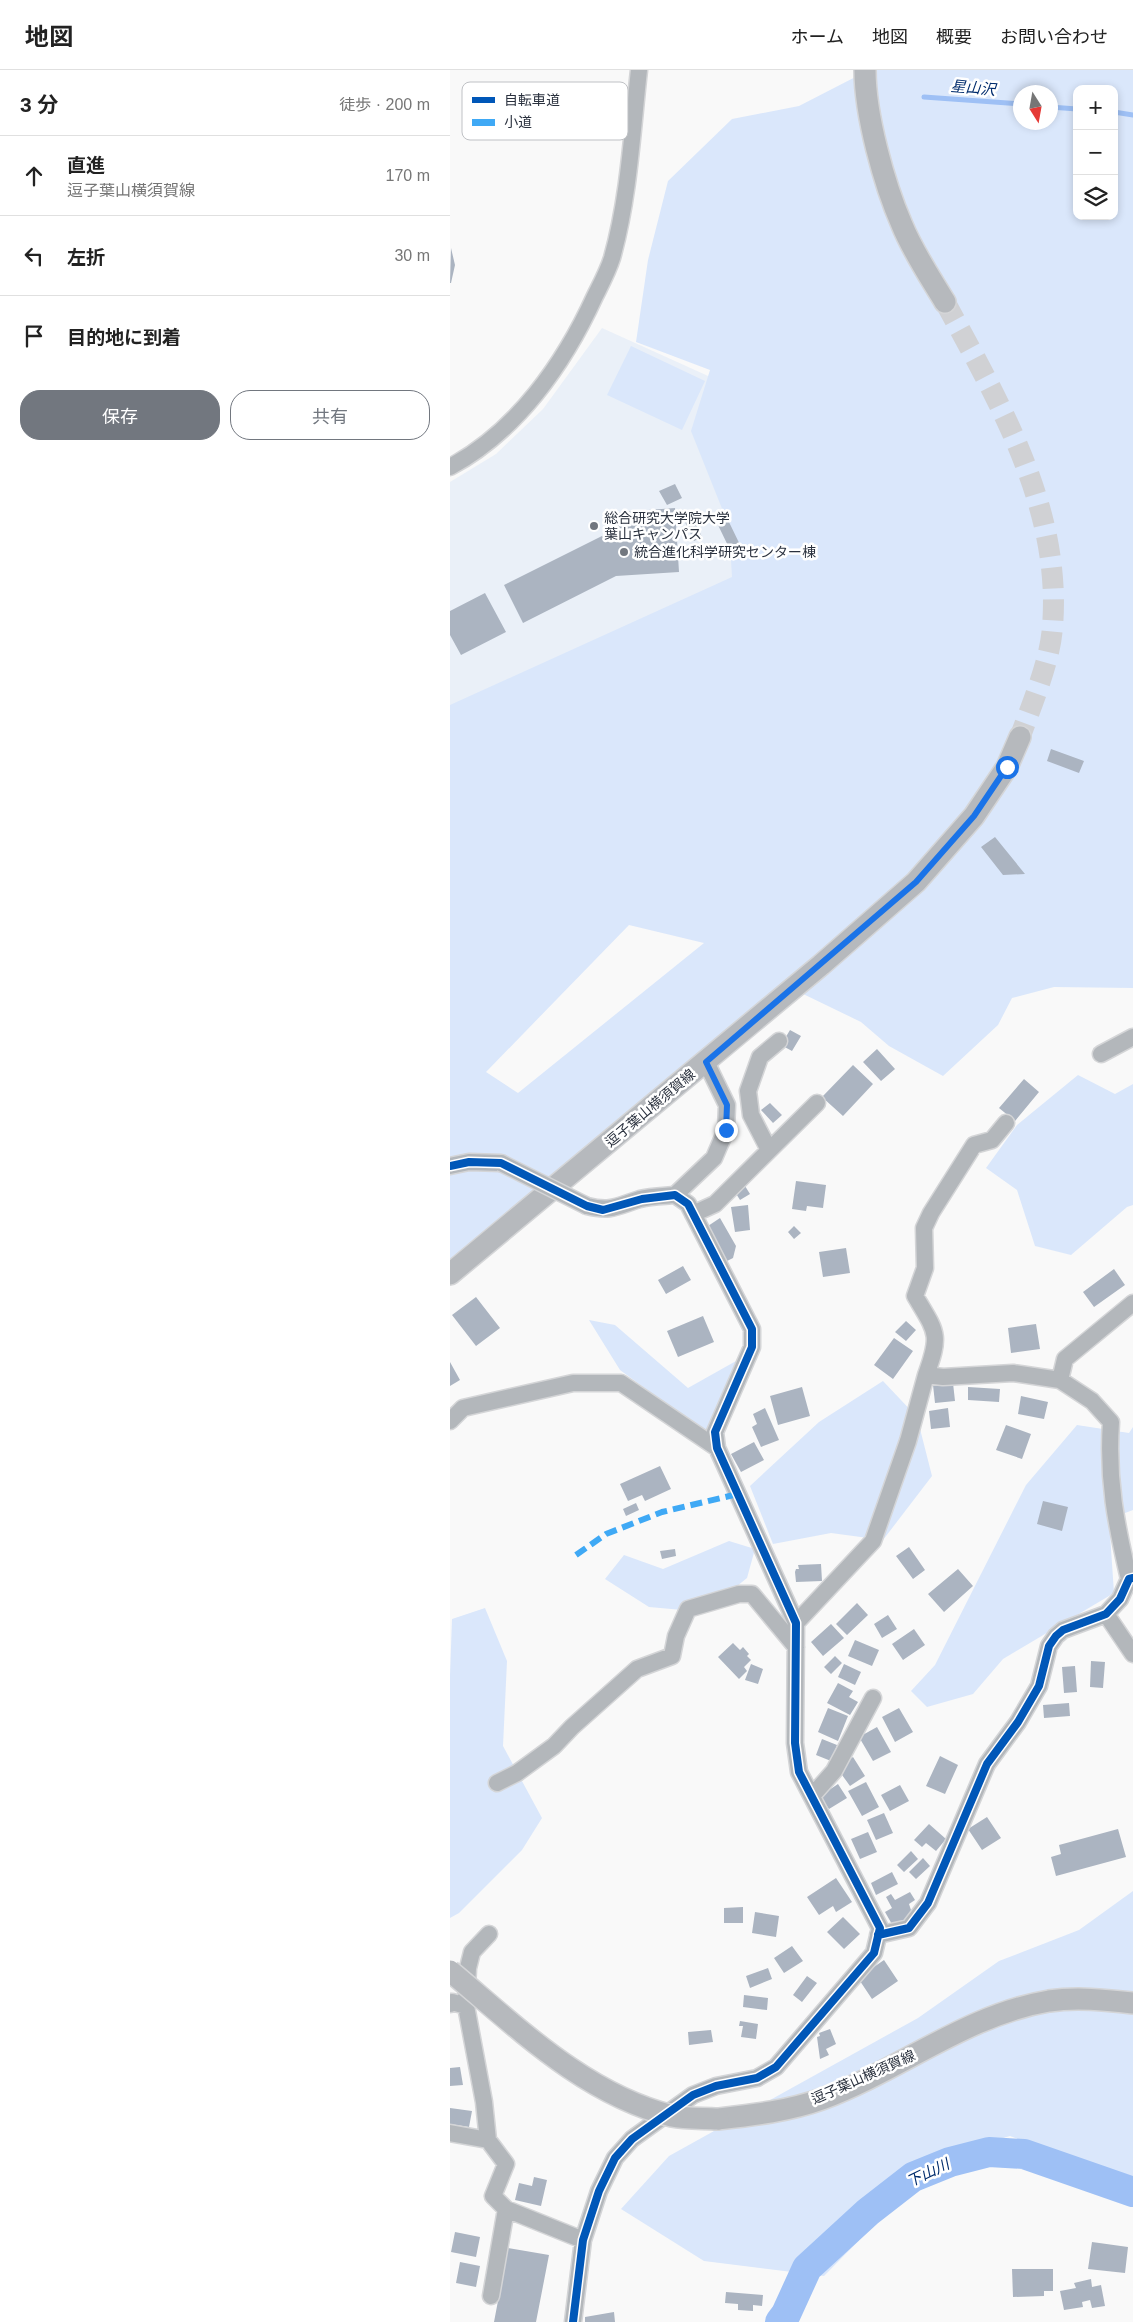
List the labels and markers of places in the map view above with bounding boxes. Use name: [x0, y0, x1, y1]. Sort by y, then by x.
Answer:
place label: 総合研究大学院大学 葉山キャンパス: [604, 510, 730, 542]
marker: 総合研究大学院大学 葉山キャンパス: [588, 520, 600, 532]
place label: 統合進化科学研究センター棟: [634, 544, 816, 560]
marker: 統合進化科学研究センター棟: [618, 546, 630, 558]

